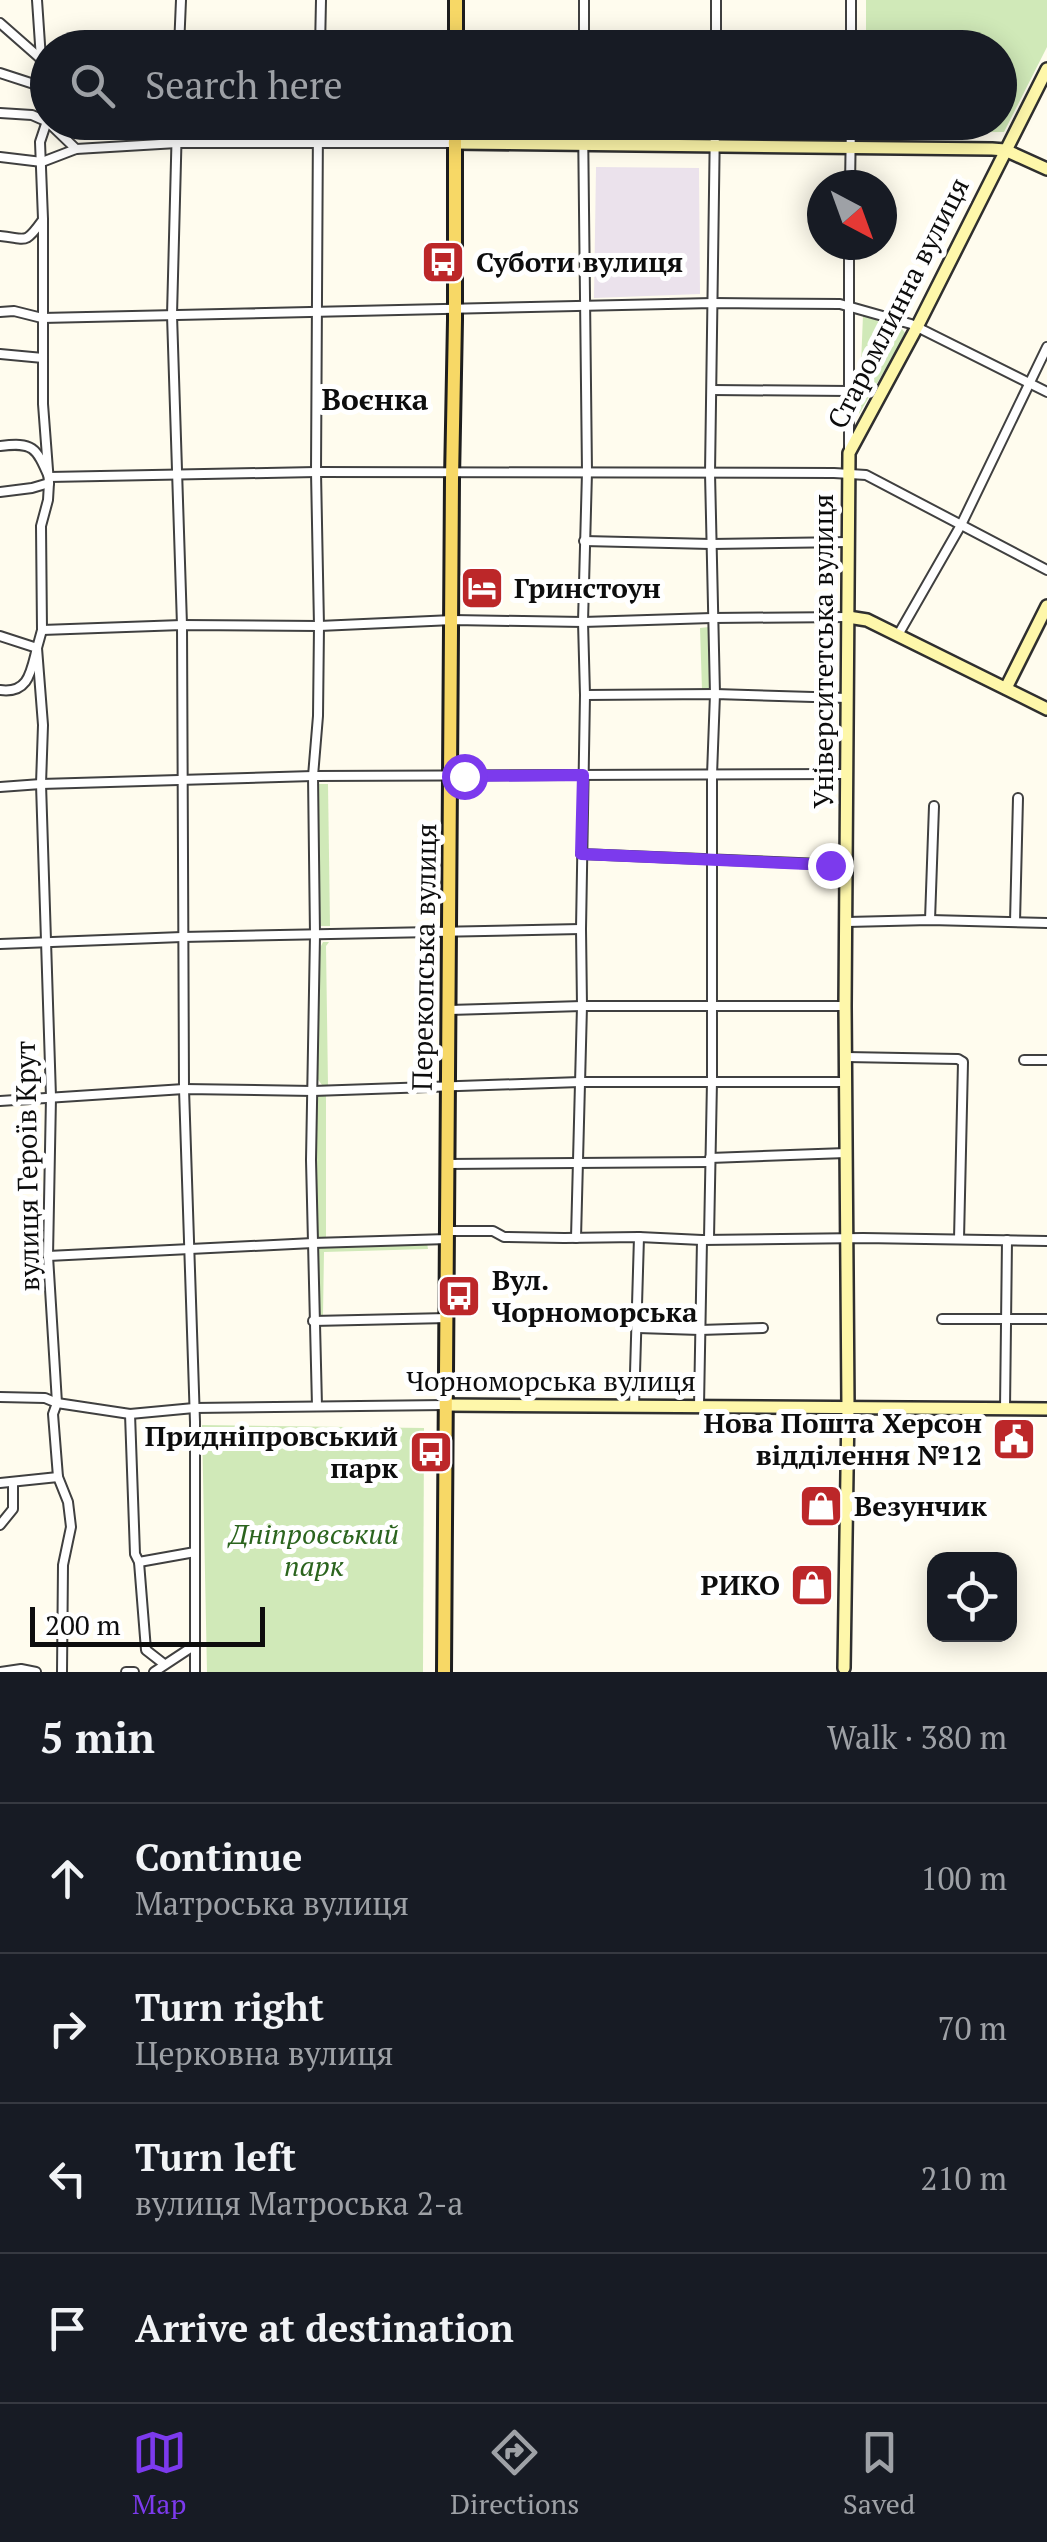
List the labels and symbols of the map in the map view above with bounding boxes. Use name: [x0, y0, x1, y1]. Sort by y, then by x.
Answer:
north arrow: [807, 170, 897, 260]
street label: Старомлинна вулиця: [818, 171, 977, 435]
bus stop icon: Суботи вулиця: [420, 239, 466, 285]
place label: Суботи вулиця: [476, 243, 683, 280]
district label: Воєнка: [322, 379, 429, 419]
street label: Університетська вулиця: [804, 494, 841, 808]
hotel icon: Гринстоун: [459, 565, 505, 611]
place label: Гринстоун: [514, 569, 661, 606]
route start: [442, 754, 488, 800]
street label: Перекопська вулиця: [403, 823, 444, 1091]
route end: [808, 843, 854, 889]
street label: вулиця Героїв Крут: [6, 1040, 47, 1292]
place label: Вул. Чорноморська: [492, 1261, 698, 1330]
bus stop icon: Вул. Чорноморська: [436, 1273, 482, 1319]
street label: Чорноморська вулиця: [406, 1362, 696, 1399]
place label: Нова Пошта Херсон відділення №12: [703, 1404, 982, 1473]
public building icon: Нова Пошта Херсон відділення №12: [991, 1416, 1037, 1462]
place label: Придніпровський парк: [145, 1417, 398, 1486]
bus stop icon: Придніпровський парк: [408, 1429, 454, 1475]
shop icon: Везунчик: [798, 1483, 844, 1529]
place label: Везунчик: [854, 1487, 987, 1524]
park label: Дніпровський парк: [227, 1515, 399, 1584]
shop icon: РИКО: [789, 1562, 835, 1608]
place label: РИКО: [700, 1566, 780, 1603]
scale bar: [30, 1602, 265, 1646]

